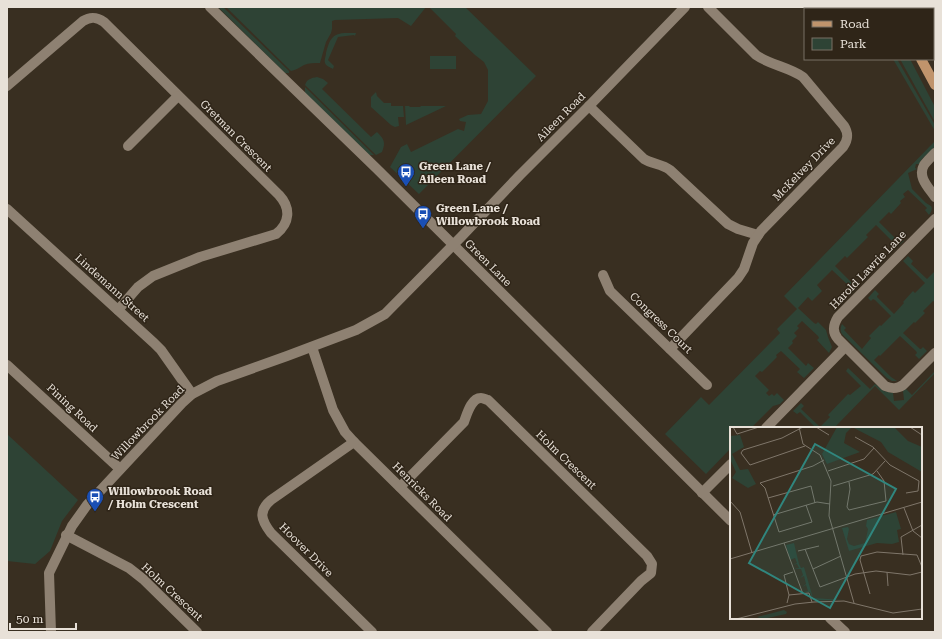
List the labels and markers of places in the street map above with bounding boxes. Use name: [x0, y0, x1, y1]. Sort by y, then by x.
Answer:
place label: Green Lane / Aileen Road: [419, 160, 492, 186]
bus stop icon: Green Lane / Aileen Road: [396, 162, 416, 187]
place label: Green Lane / Willowbrook Road: [436, 202, 541, 228]
bus stop icon: Green Lane / Willowbrook Road: [413, 204, 433, 229]
place label: Willowbrook Road / Holm Crescent: [107, 485, 213, 511]
bus stop icon: Willowbrook Road / Holm Crescent: [85, 487, 105, 512]

